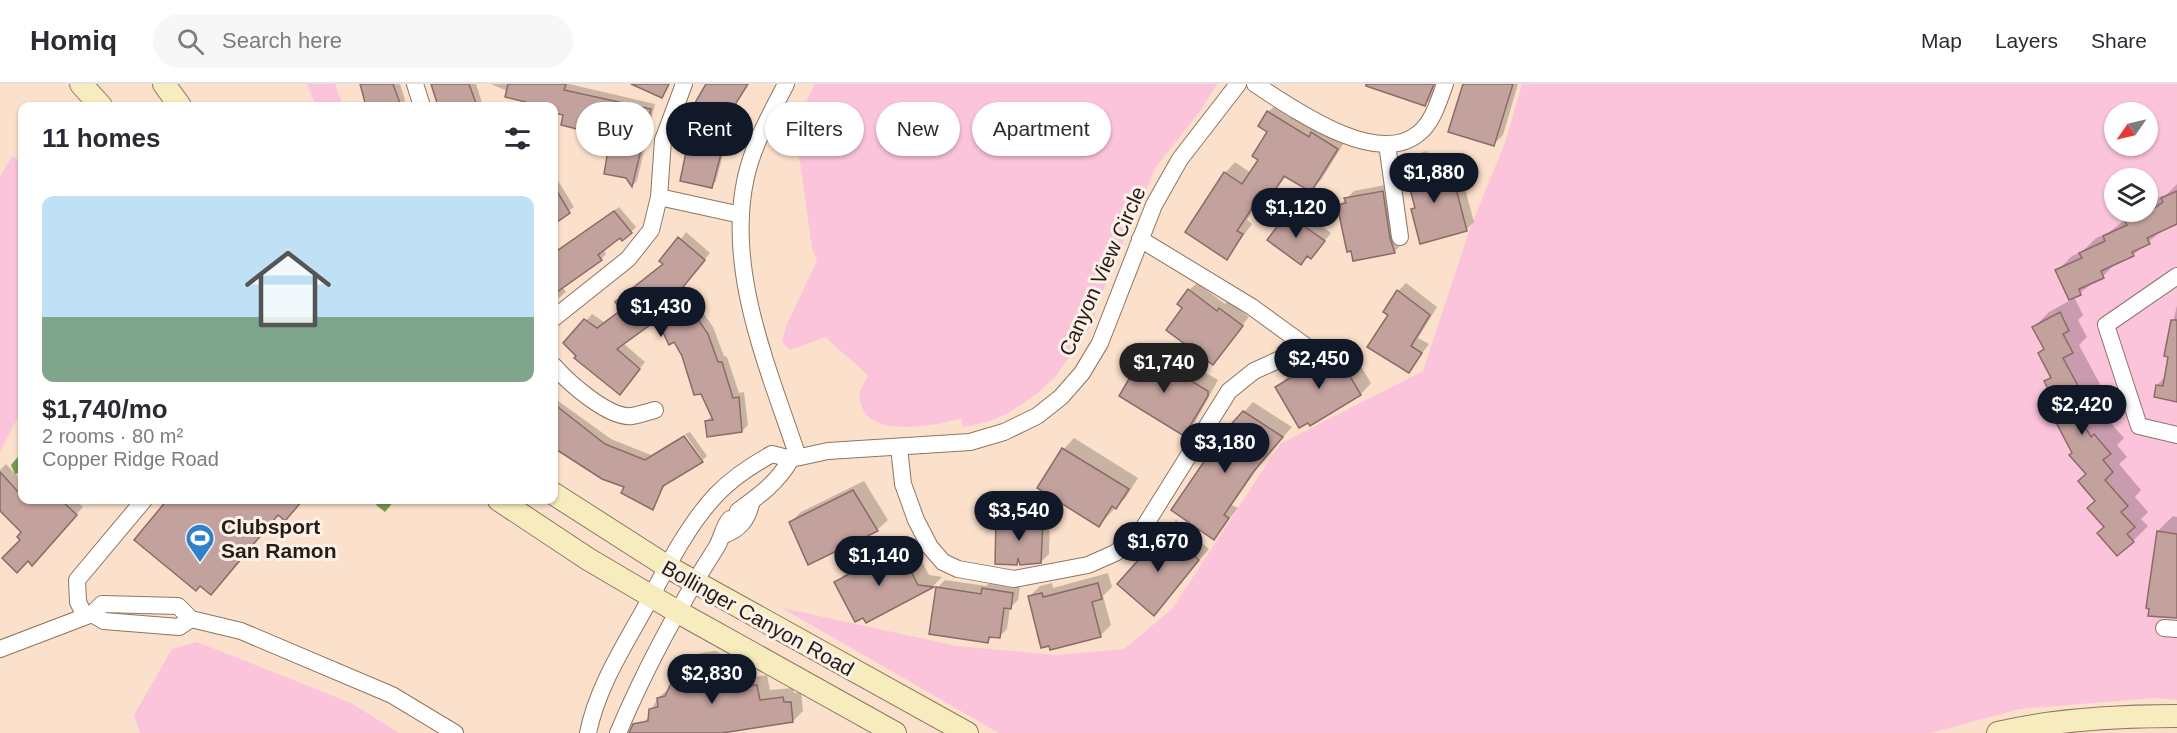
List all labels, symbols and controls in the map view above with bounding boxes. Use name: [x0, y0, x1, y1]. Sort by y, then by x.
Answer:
search box: [153, 14, 573, 68]
text: Homiq: [30, 25, 117, 56]
icon: search: [174, 25, 207, 58]
text: Search here: [222, 28, 342, 53]
text: Map: [1921, 29, 1962, 52]
text: Layers: [1995, 29, 2058, 52]
text: Share: [2091, 29, 2147, 52]
chip: Buy: [576, 102, 654, 156]
chip: Rent: [666, 102, 753, 156]
chip: Filters: [765, 102, 864, 156]
chip: New: [876, 102, 960, 156]
chip: Apartment: [972, 102, 1111, 156]
north arrow: [2104, 102, 2158, 156]
map controls: [2104, 102, 2158, 222]
icon: filters: [501, 122, 534, 155]
text: 11 homes: [42, 123, 161, 153]
pin: $1,880: [1385, 153, 1483, 204]
text: $1,880: [1403, 161, 1465, 183]
button: layers: [2104, 168, 2158, 222]
street label: Canyon View Circle: [1054, 183, 1150, 359]
pin: $1,120: [1247, 188, 1345, 239]
text: $1,120: [1265, 196, 1327, 218]
icon: home: [234, 235, 342, 343]
pin: $1,430: [612, 287, 710, 338]
text: $1,430: [630, 295, 692, 317]
pin: $2,450: [1270, 339, 1368, 390]
pin: $1,740: [1115, 343, 1213, 394]
text: $2,450: [1288, 347, 1350, 369]
text: $1,740: [1133, 351, 1195, 373]
pin: $2,420: [2033, 385, 2131, 436]
text: $2,420: [2051, 393, 2113, 415]
text: $1,740/mo: [42, 394, 168, 424]
pin: $3,180: [1176, 423, 1274, 474]
text: 2 rooms · 80 m²: [42, 425, 183, 447]
text: $3,180: [1194, 431, 1256, 453]
text: Copper Ridge Road: [42, 448, 219, 470]
pin: $3,540: [970, 491, 1068, 542]
text: $3,540: [988, 499, 1050, 521]
place label: Clubsport San Ramon: [221, 515, 337, 562]
sports icon: Clubsport San Ramon: [184, 522, 216, 564]
pin: $1,670: [1109, 522, 1207, 573]
text: $1,670: [1127, 530, 1189, 552]
pin: $1,140: [830, 536, 928, 587]
text: $1,140: [848, 544, 910, 566]
street label: Bollinger Canyon Road: [658, 556, 858, 680]
pin: $2,830: [663, 654, 761, 705]
text: $2,830: [681, 662, 743, 684]

